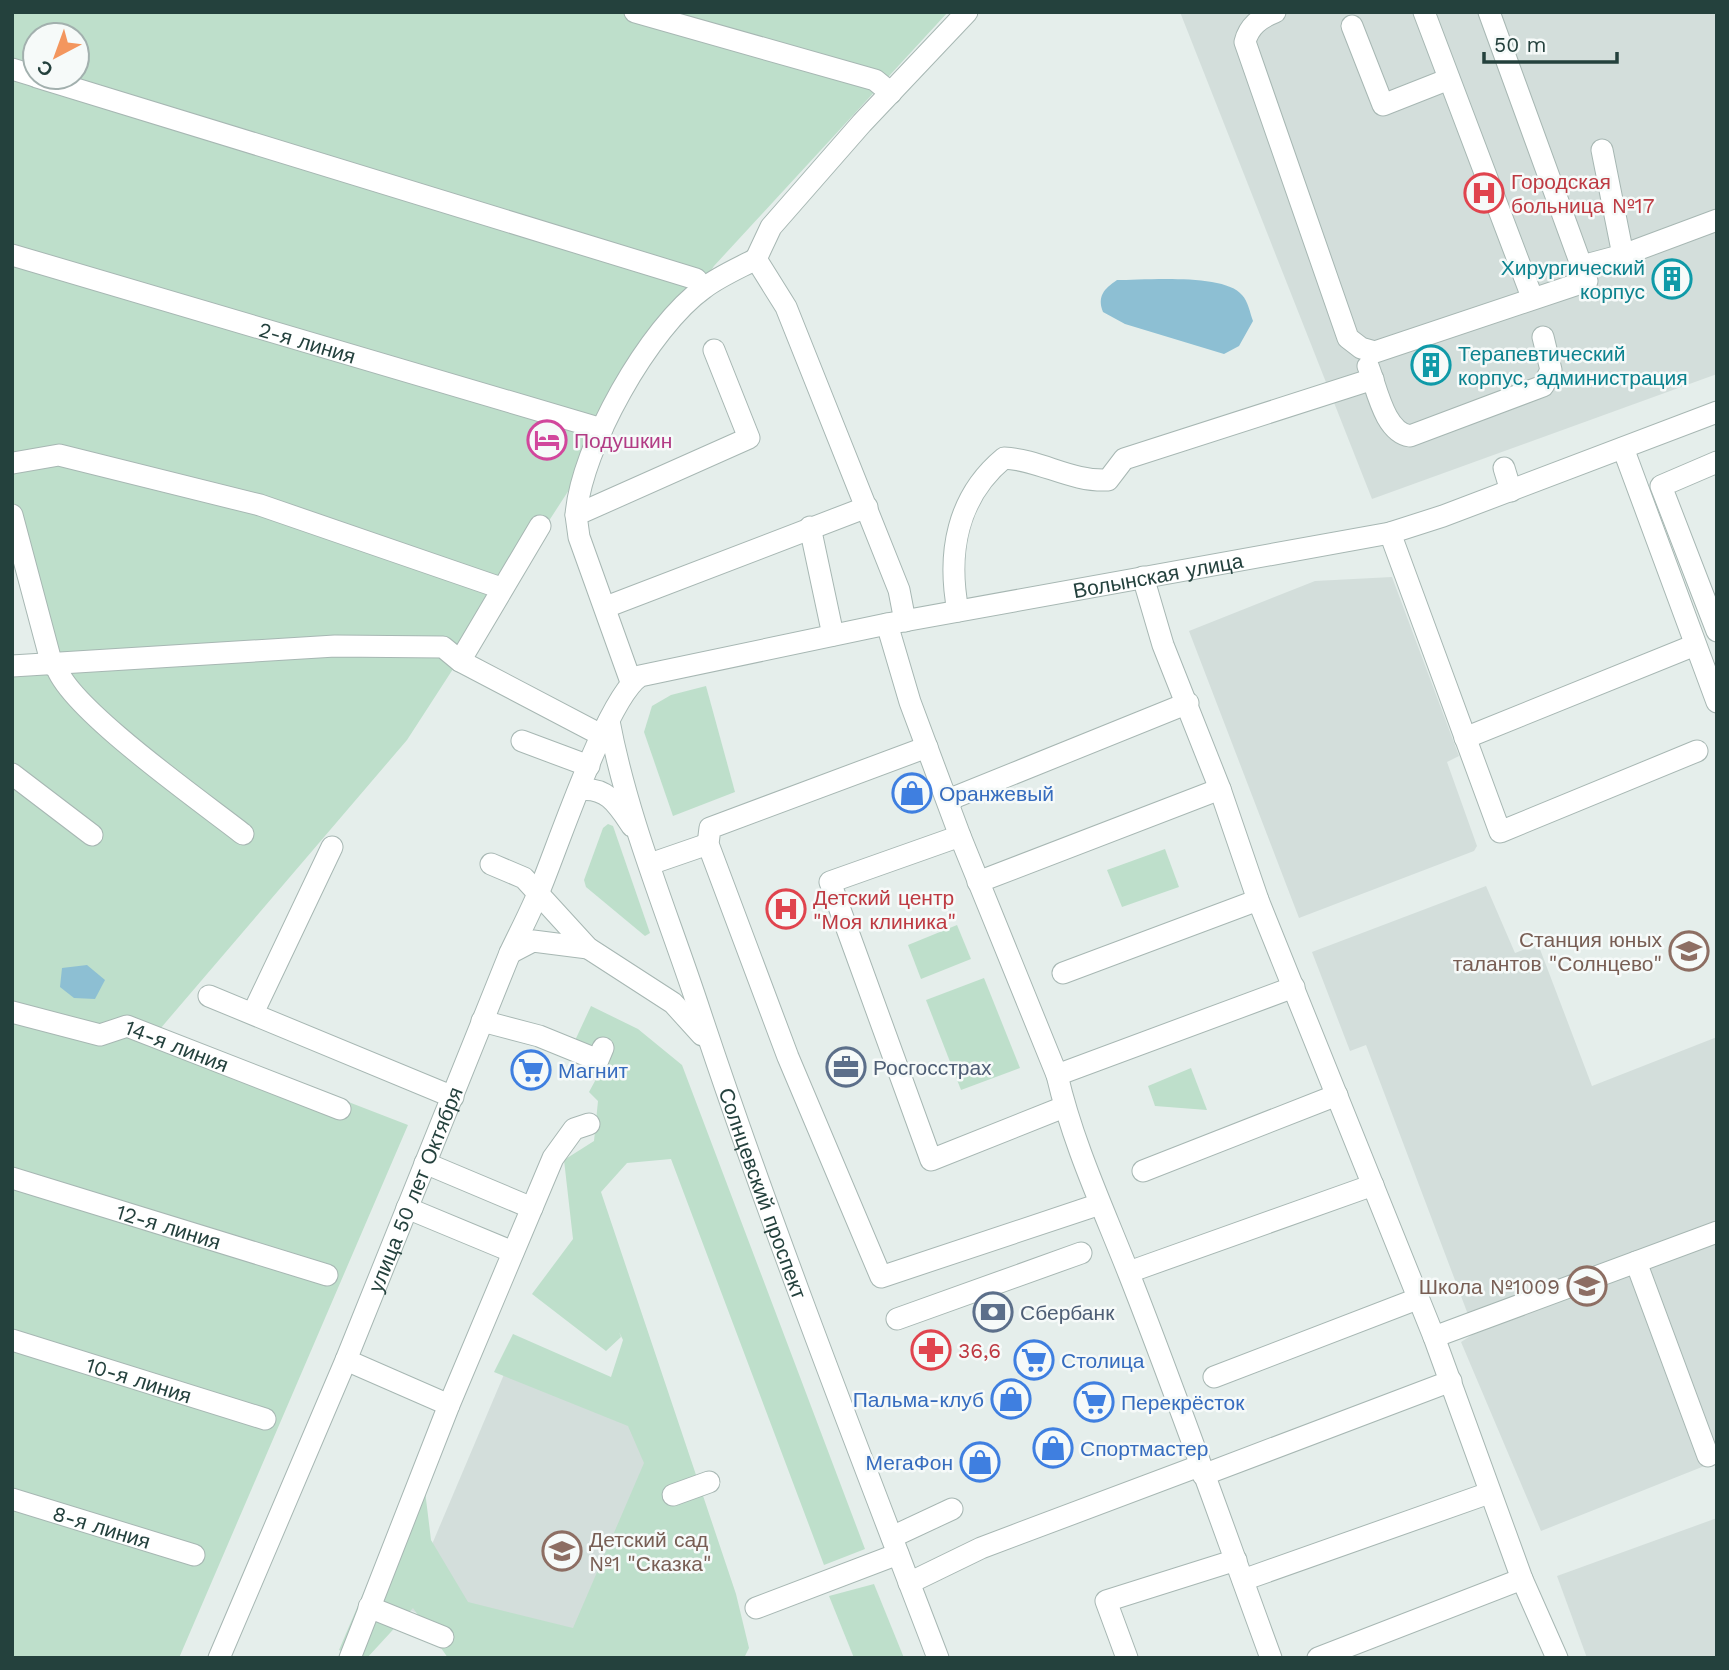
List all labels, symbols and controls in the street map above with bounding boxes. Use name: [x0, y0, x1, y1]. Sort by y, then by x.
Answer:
north arrow: [21, 21, 91, 91]
scale bar: [1484, 21, 1617, 65]
text: 50 m: [1494, 32, 1546, 57]
text: С: [32, 55, 58, 82]
place label: Городская больница №17: [1511, 169, 1655, 218]
hospital icon: Городская больница №17: [1463, 172, 1505, 214]
place label: Хирургический корпус: [1501, 255, 1645, 304]
building icon: Хирургический корпус: [1651, 258, 1693, 300]
street label: 2-я линия: [256, 316, 359, 368]
place label: Терапевтический корпус, администрация: [1458, 341, 1688, 390]
building icon: Терапевтический корпус, администрация: [1410, 344, 1452, 386]
hotel icon: Подушкин: [526, 419, 568, 461]
place label: Подушкин: [574, 428, 672, 453]
street label: Волынская улица: [1071, 547, 1245, 603]
shop icon: Оранжевый: [891, 772, 933, 814]
place label: Оранжевый: [939, 781, 1054, 806]
place label: Детский центр "Моя клиника": [813, 885, 956, 934]
hospital icon: Детский центр "Моя клиника": [765, 888, 807, 930]
place label: Станция юных талантов "Солнцево": [1453, 927, 1662, 976]
school or university icon: Станция юных талантов "Солнцево": [1668, 930, 1710, 972]
street label: 14-я линия: [122, 1014, 232, 1077]
office icon: Росгосстрах: [825, 1046, 867, 1088]
supermarket icon: Магнит: [510, 1049, 552, 1091]
place label: Росгосстрах: [873, 1055, 992, 1080]
place label: Магнит: [558, 1058, 628, 1083]
street label: улица 50 лет Октября: [362, 1083, 467, 1296]
street label: Солнцевский проспект: [714, 1084, 813, 1302]
street label: 12-я линия: [113, 1198, 224, 1254]
school or university icon: Школа №1009: [1566, 1265, 1608, 1307]
place label: Школа №1009: [1419, 1274, 1560, 1299]
bank icon: Сбербанк: [972, 1291, 1014, 1333]
place label: Сбербанк: [1020, 1300, 1115, 1325]
pharmacy icon: 36,6: [910, 1329, 952, 1371]
place label: 36,6: [958, 1338, 1001, 1363]
supermarket icon: Столица: [1013, 1339, 1055, 1381]
place label: Столица: [1061, 1348, 1145, 1373]
street label: 10-я линия: [83, 1351, 195, 1408]
shop icon: Пальма-клуб: [990, 1378, 1032, 1420]
supermarket icon: Перекрёсток: [1073, 1381, 1115, 1423]
place label: Пальма-клуб: [853, 1387, 984, 1412]
place label: Перекрёсток: [1121, 1390, 1245, 1415]
shop icon: Спортмастер: [1032, 1427, 1074, 1469]
place label: Спортмастер: [1080, 1436, 1208, 1461]
shop icon: МегаФон: [959, 1441, 1001, 1483]
place label: МегаФон: [865, 1450, 953, 1475]
street label: 8-я линия: [50, 1500, 154, 1553]
place label: Детский сад №1 "Сказка": [589, 1527, 711, 1576]
school or university icon: Детский сад №1 "Сказка": [541, 1530, 583, 1572]

